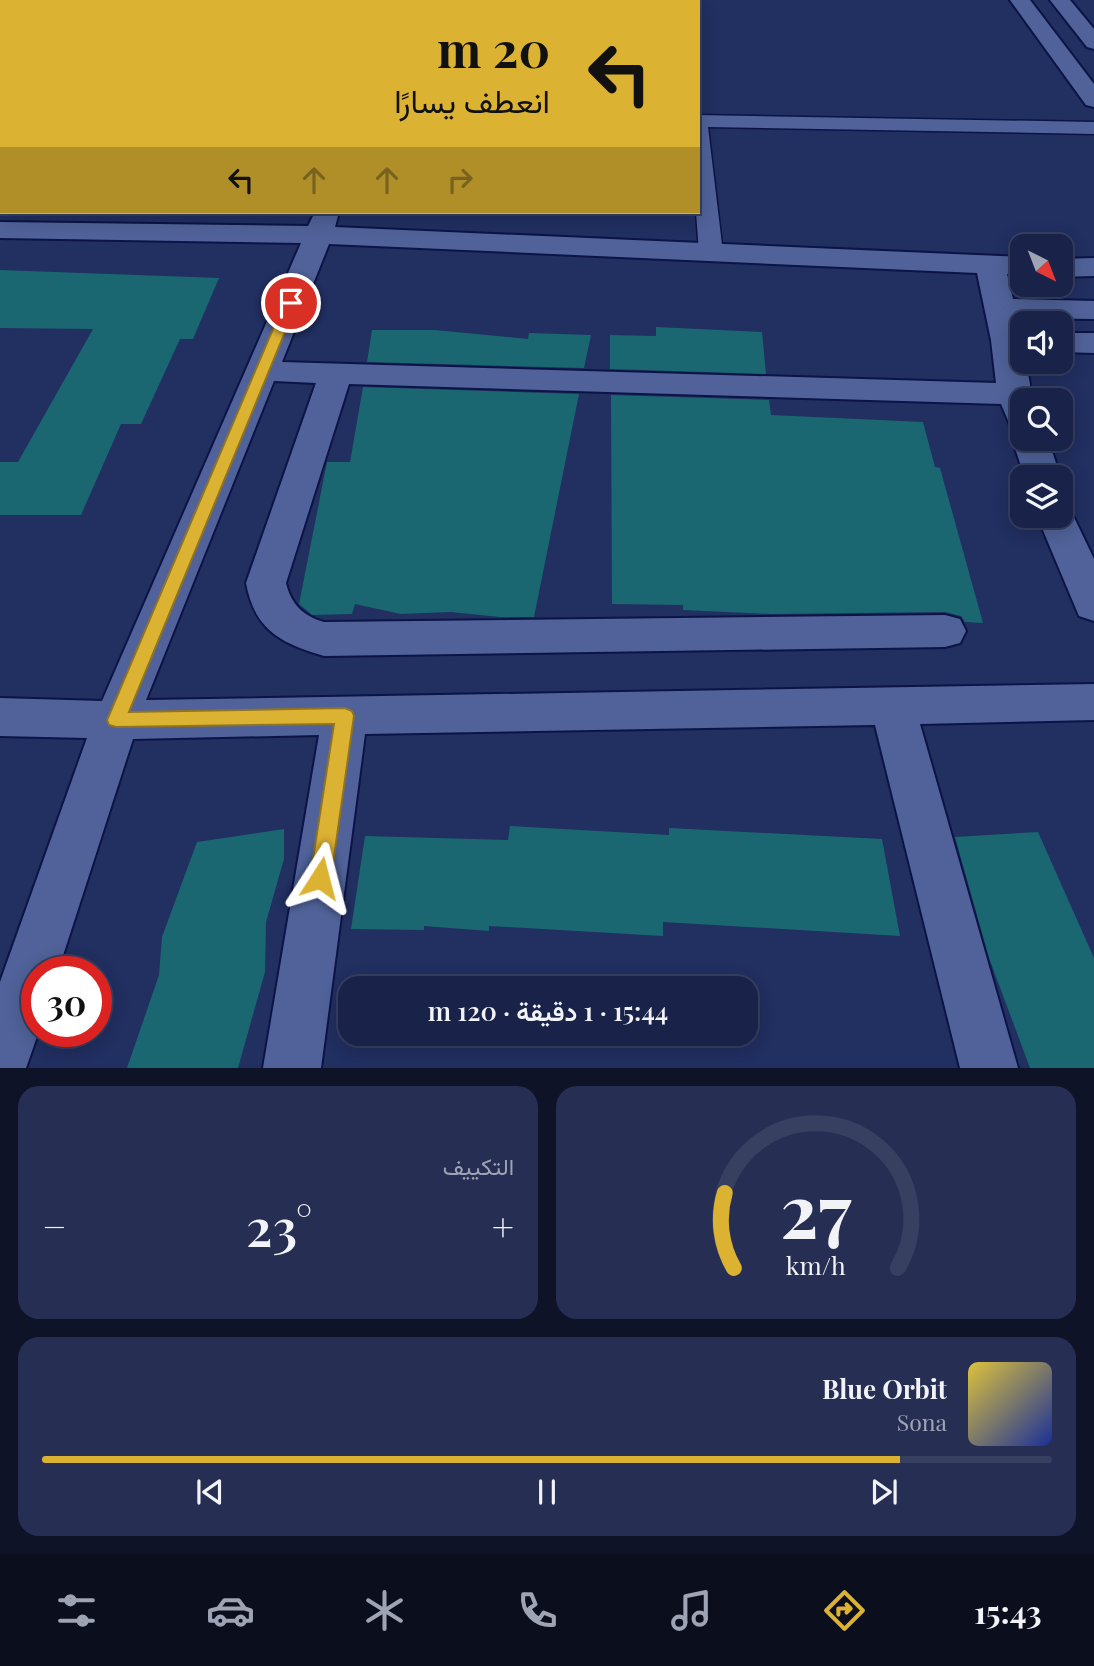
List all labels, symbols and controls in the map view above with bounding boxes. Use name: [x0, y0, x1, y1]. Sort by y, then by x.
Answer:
text: 20 m: [437, 15, 550, 80]
icon: left: [574, 28, 665, 119]
text: انعطف يسارًا: [394, 78, 550, 121]
icon: left: [222, 161, 260, 199]
icon: ahead: [295, 161, 333, 199]
icon: ahead: [368, 161, 406, 199]
icon: right: [441, 161, 479, 199]
north arrow: [1010, 234, 1073, 298]
map controls: [1010, 234, 1073, 528]
pin: [261, 273, 321, 333]
icon: arrive: [272, 284, 310, 322]
button: sound: [1010, 311, 1073, 374]
button: search: [1010, 388, 1073, 451]
button: layers: [1010, 465, 1073, 528]
position arrow: [283, 841, 357, 915]
speed limit sign: 30: [21, 956, 112, 1047]
text: 15:44 · 1 دقيقة · 120 m: [428, 993, 668, 1028]
text: التكييف: [443, 1150, 514, 1181]
text: 27: [780, 1160, 852, 1257]
text: 23°: [246, 1191, 312, 1260]
text: −: [42, 1200, 67, 1251]
text: +: [492, 1200, 514, 1251]
text: km/h: [786, 1248, 846, 1281]
text: Blue Orbit: [822, 1371, 947, 1406]
text: Sona: [897, 1406, 947, 1437]
icon: previous: [191, 1473, 229, 1511]
icon: pause: [528, 1473, 566, 1511]
icon: next: [865, 1473, 903, 1511]
icon: filters: [52, 1586, 101, 1635]
icon: car: [206, 1586, 255, 1635]
icon: climate: [360, 1586, 409, 1635]
icon: phone: [513, 1586, 562, 1635]
icon: music: [667, 1586, 716, 1635]
icon: directions: [820, 1586, 869, 1635]
text: 15:43: [974, 1589, 1042, 1632]

